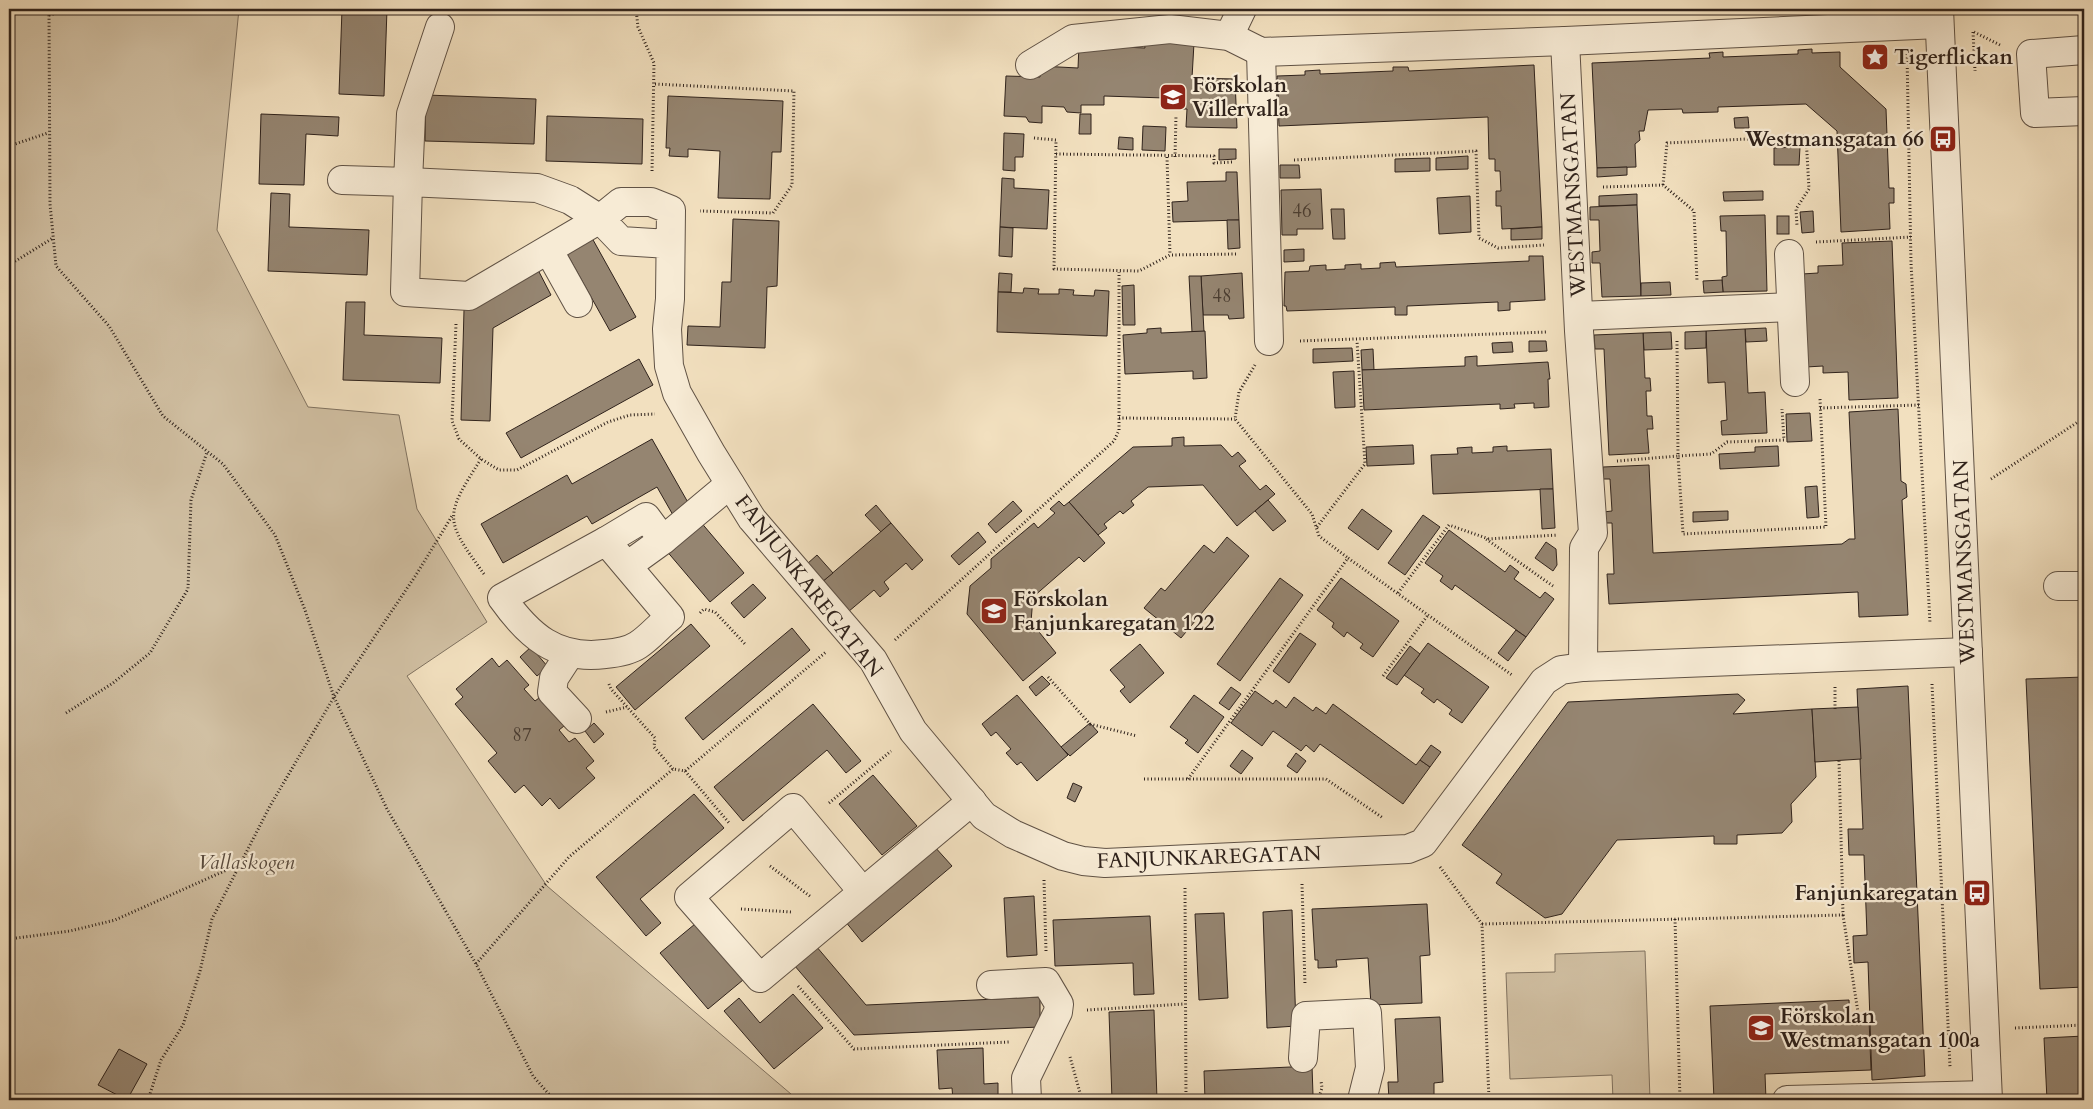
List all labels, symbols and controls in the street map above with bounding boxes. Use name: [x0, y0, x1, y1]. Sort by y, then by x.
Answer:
place icon: Tigerflickan: [1860, 42, 1890, 72]
place label: Tigerflickan: [1894, 43, 2013, 72]
place label: Förskolan Villervalla: [1192, 71, 1290, 124]
school or university icon: Förskolan Villervalla: [1158, 82, 1188, 112]
street label: WESTMANSGATAN: [1554, 92, 1593, 299]
bus stop icon: Westmansgatan 66: [1928, 124, 1958, 154]
place label: Westmansgatan 66: [1744, 125, 1924, 154]
house number: 46: [1292, 198, 1312, 224]
house number: 48: [1212, 283, 1232, 309]
street label: WESTMANSGATAN: [1946, 459, 1983, 666]
street label: FANJUNKAREGATAN: [728, 489, 889, 684]
place label: Förskolan Fanjunkaregatan 122: [1013, 585, 1215, 638]
school or university icon: Förskolan Fanjunkaregatan 122: [979, 596, 1009, 626]
house number: 87: [512, 722, 532, 748]
street label: FANJUNKAREGATAN: [1096, 839, 1322, 876]
park label: Vallaskogen: [198, 848, 295, 877]
bus stop icon: Fanjunkaregatan: [1962, 878, 1992, 908]
place label: Fanjunkaregatan: [1794, 879, 1958, 908]
place label: Förskolan Westmansgatan 100a: [1779, 1002, 1981, 1055]
school or university icon: Förskolan Westmansgatan 100a: [1746, 1013, 1776, 1043]

